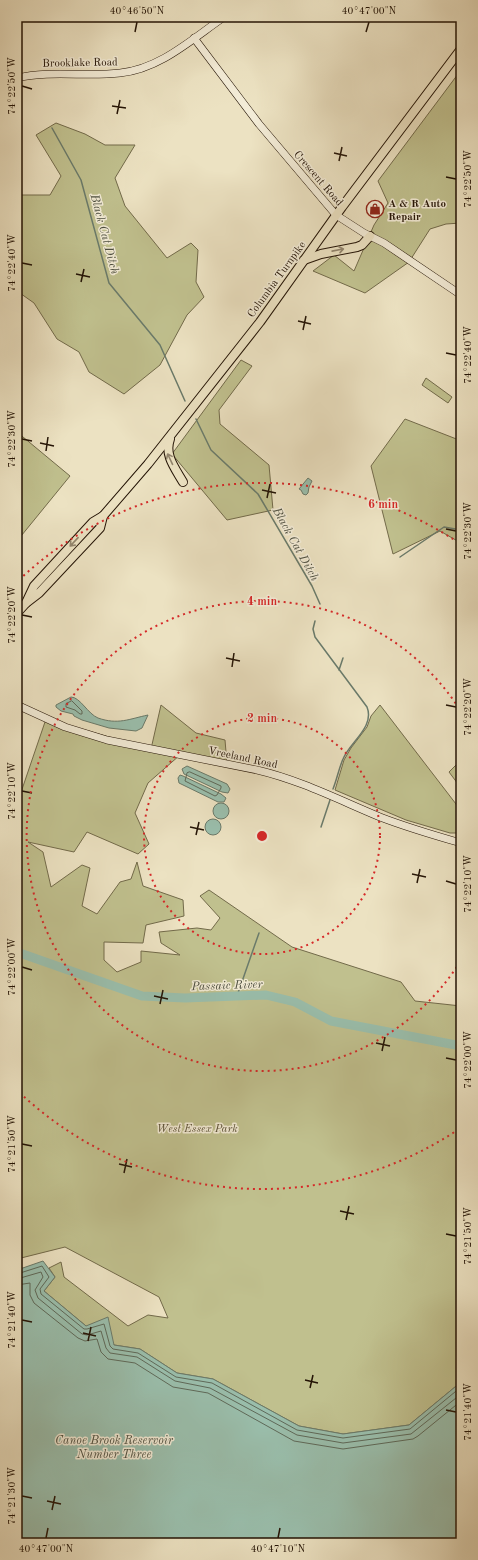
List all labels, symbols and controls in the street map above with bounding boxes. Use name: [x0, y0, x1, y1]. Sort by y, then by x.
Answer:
text: 40°46'50"N: [110, 6, 165, 16]
text: 40°47'00"N: [342, 6, 397, 16]
text: 74°22'50"W: [7, 57, 17, 115]
street label: Brooklake Road: [42, 57, 118, 70]
street label: Crescent Road: [291, 149, 345, 209]
text: 74°22'50"W: [463, 150, 473, 208]
water label: Black Cat Ditch: [87, 192, 120, 276]
shop icon: A & R Auto Repair: [365, 199, 385, 219]
place label: A & R Auto Repair: [388, 199, 447, 223]
text: 74°22'40"W: [7, 234, 17, 292]
street label: Columbia Turnpike: [246, 240, 308, 320]
one-way arrow: [332, 246, 345, 254]
text: 74°22'40"W: [463, 326, 473, 384]
text: 74°22'30"W: [7, 410, 17, 468]
one-way arrow: [166, 453, 173, 465]
text: 6 min: [368, 499, 398, 511]
text: 74°22'30"W: [463, 502, 473, 560]
water label: Black Cat Ditch: [269, 505, 320, 583]
one-way arrow: [70, 537, 79, 547]
text: 74°22'20"W: [7, 586, 17, 644]
text: 4 min: [247, 596, 277, 608]
text: 74°22'20"W: [463, 678, 473, 736]
text: 2 min: [247, 713, 277, 725]
street label: Vreeland Road: [207, 746, 279, 771]
text: 74°22'10"W: [7, 762, 17, 820]
centre of rings: [255, 829, 269, 843]
text: 74°22'10"W: [463, 855, 473, 913]
text: 74°22'00"W: [7, 938, 17, 996]
water label: Passaic River: [190, 979, 264, 993]
text: 74°22'00"W: [463, 1031, 473, 1089]
text: 74°21'50"W: [7, 1115, 17, 1173]
park label: West Essex Park: [156, 1124, 238, 1135]
text: 74°21'50"W: [463, 1207, 473, 1265]
text: 74°21'40"W: [7, 1291, 17, 1349]
text: 74°21'40"W: [463, 1383, 473, 1441]
water label: Canoe Brook Reservoir Number Three: [55, 1435, 174, 1461]
text: 74°21'30"W: [7, 1467, 17, 1525]
text: 40°47'00"N: [19, 1544, 74, 1554]
text: 40°47'10"N: [251, 1544, 306, 1554]

